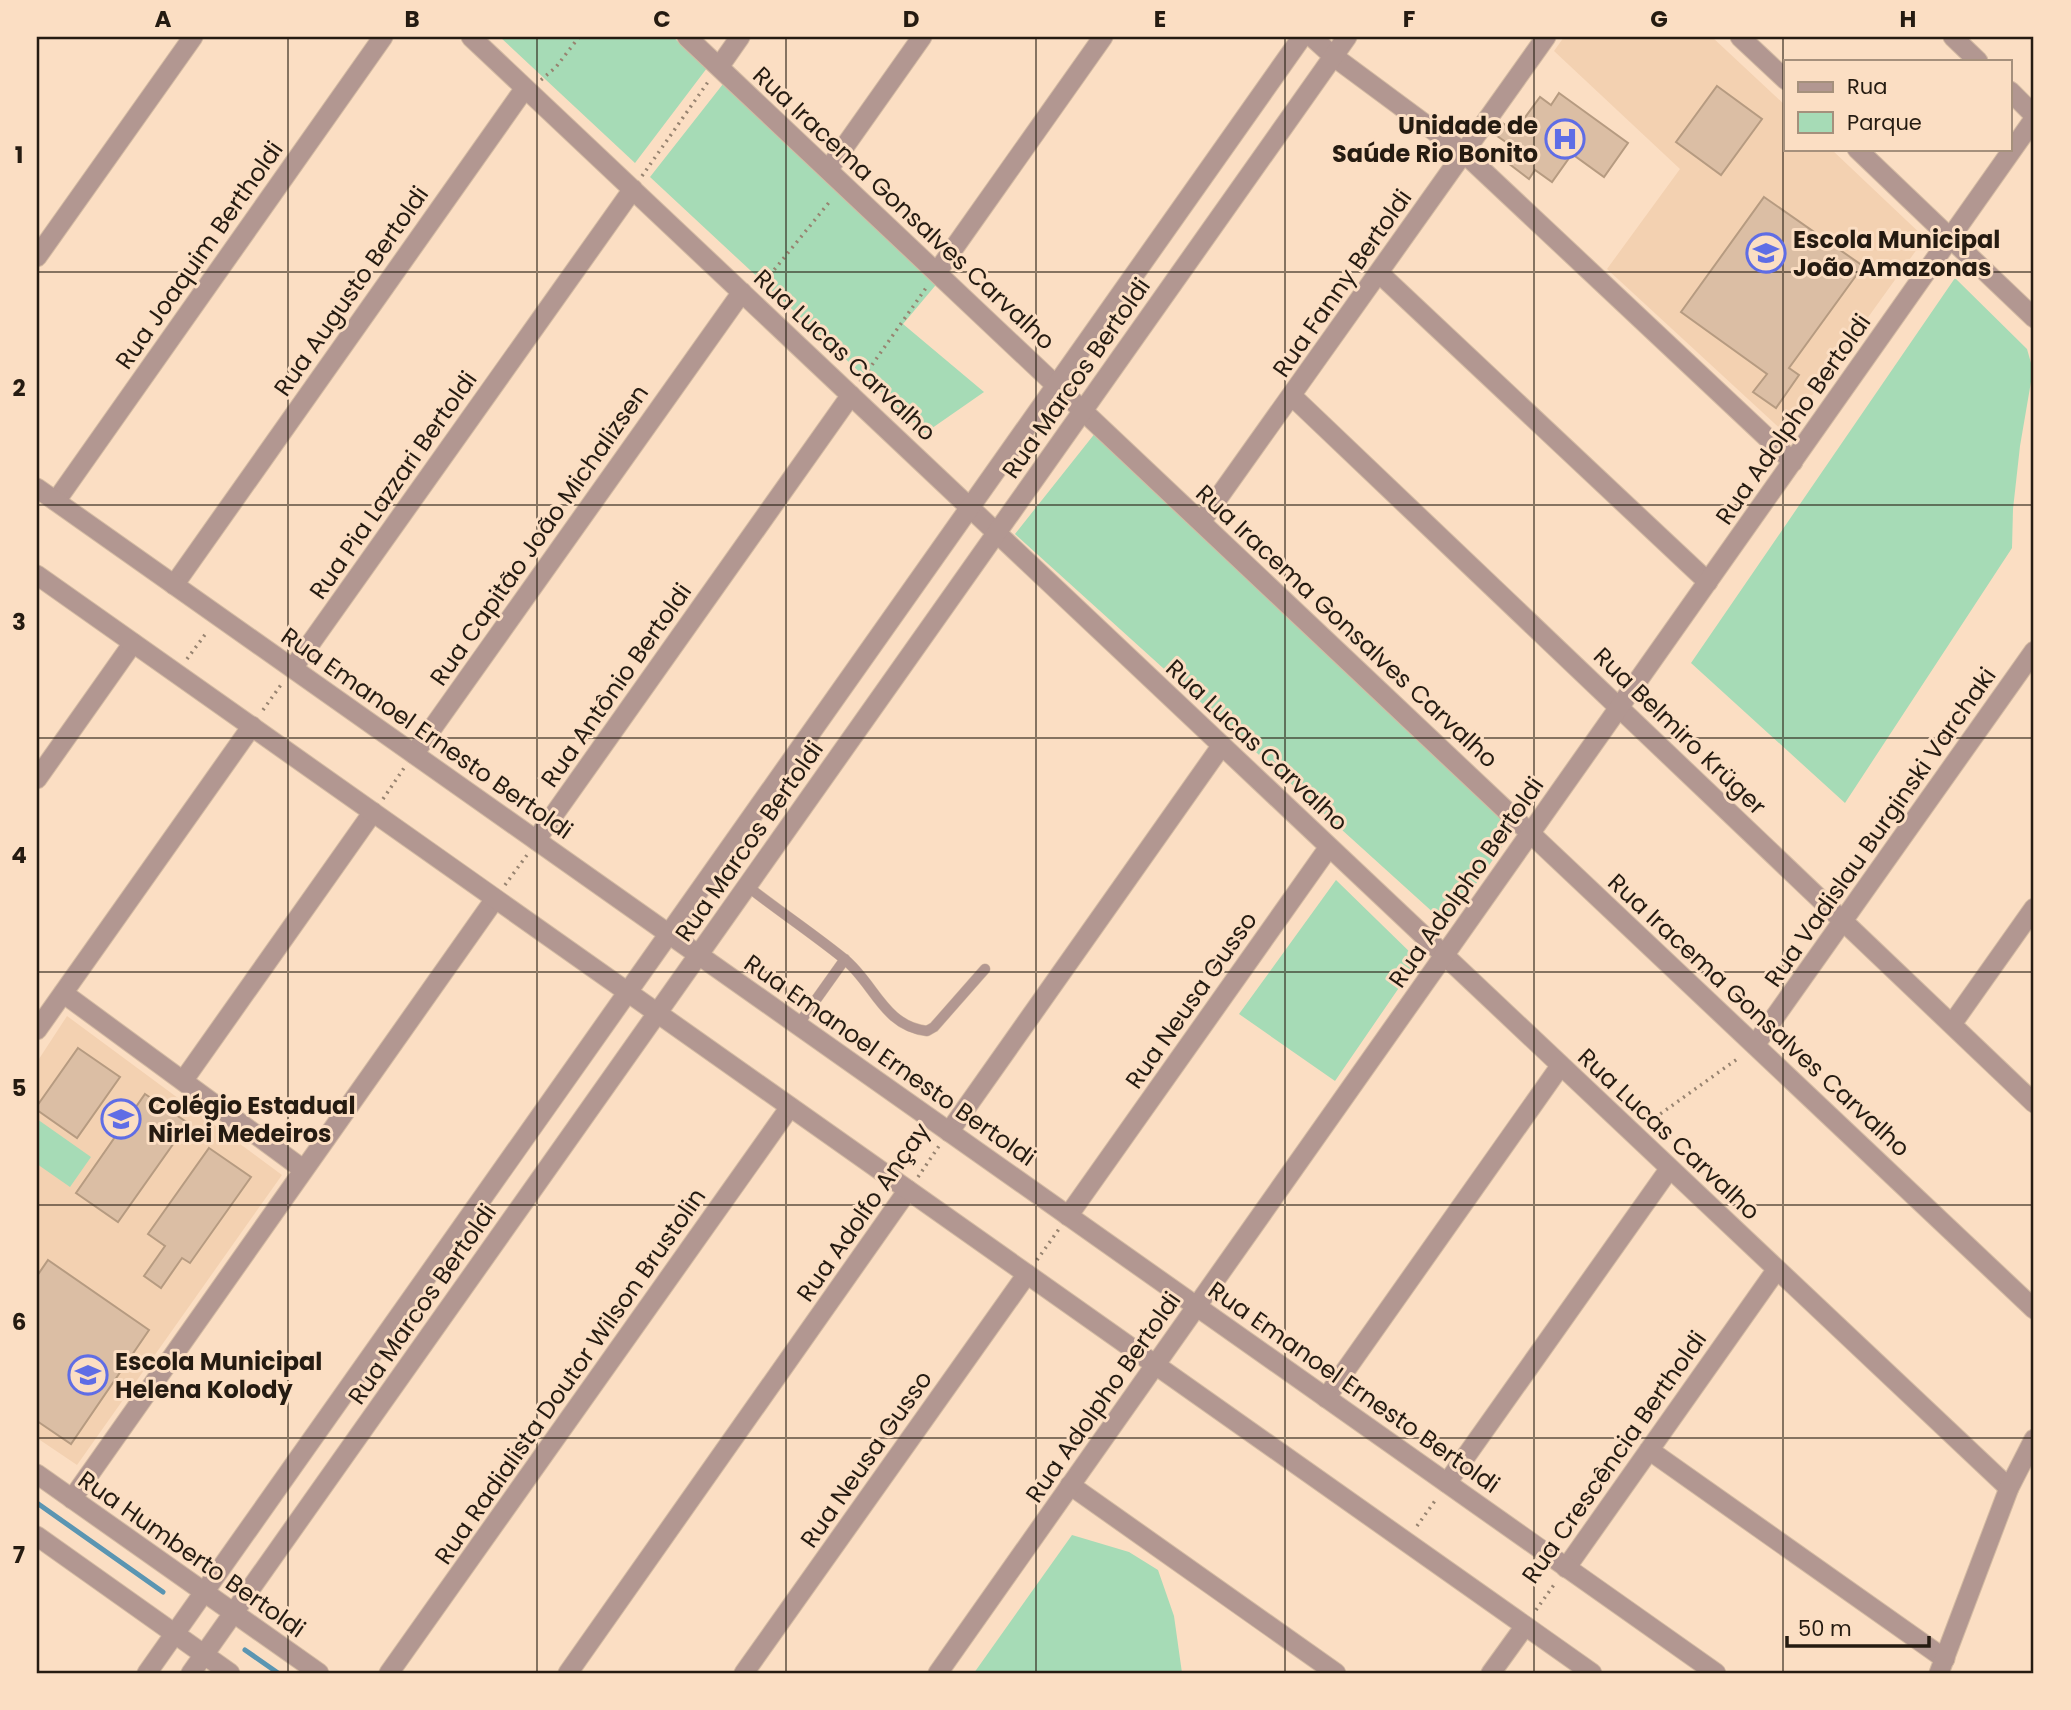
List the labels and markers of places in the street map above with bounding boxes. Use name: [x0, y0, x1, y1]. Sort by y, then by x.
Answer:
place label: Unidade de Saúde Rio Bonito: [1332, 109, 1538, 170]
hospital icon: Unidade de Saúde Rio Bonito: [1544, 118, 1586, 160]
place label: Escola Municipal João Amazonas: [1793, 223, 2000, 284]
school or university icon: Escola Municipal João Amazonas: [1745, 232, 1787, 274]
place label: Colégio Estadual Nirlei Medeiros: [148, 1089, 355, 1150]
school or university icon: Colégio Estadual Nirlei Medeiros: [100, 1098, 142, 1140]
place label: Escola Municipal Helena Kolody: [115, 1345, 322, 1406]
school or university icon: Escola Municipal Helena Kolody: [67, 1354, 109, 1396]

